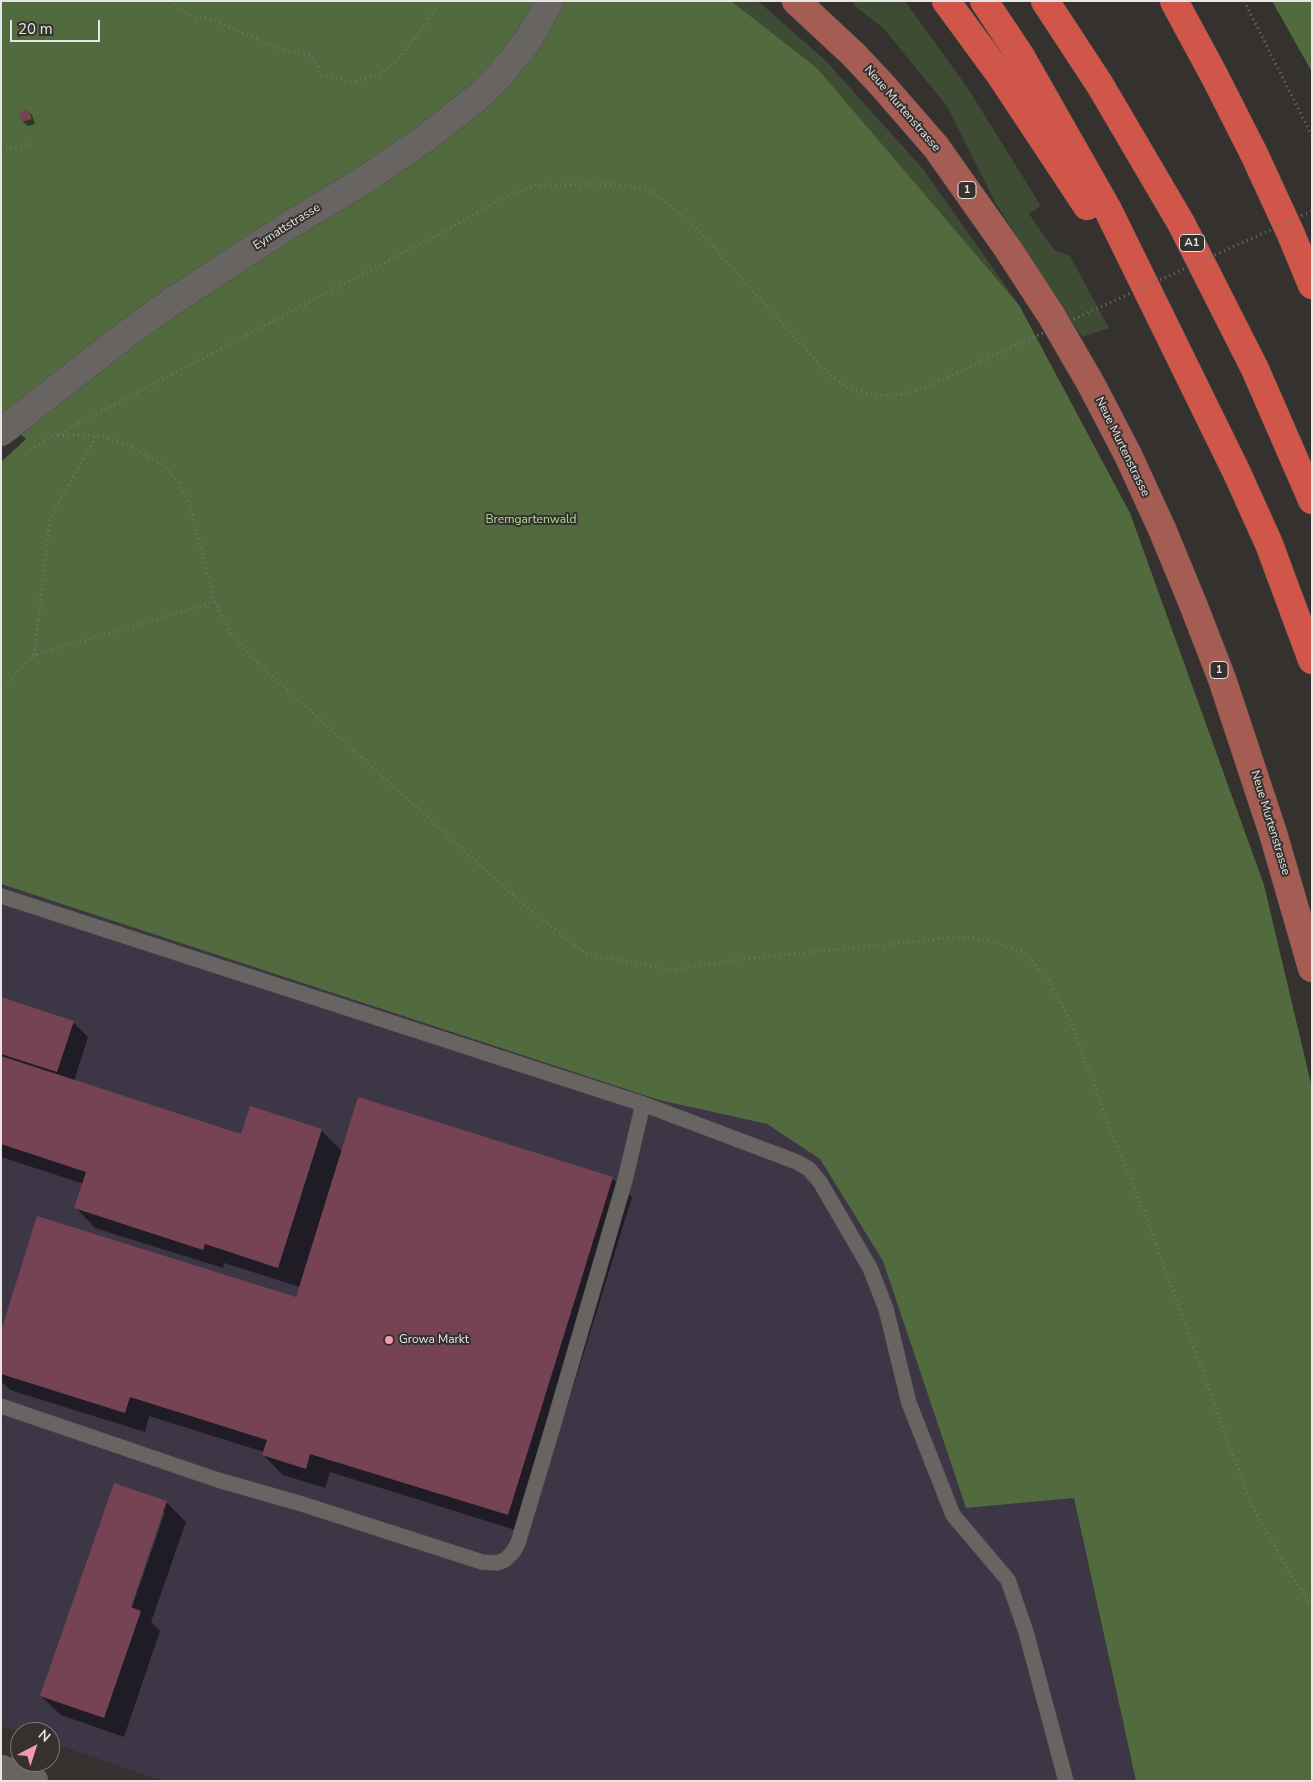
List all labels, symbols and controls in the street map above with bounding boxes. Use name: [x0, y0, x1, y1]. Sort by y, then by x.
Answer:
scale bar: [12, 10, 102, 42]
text: 20 m: [18, 19, 53, 39]
street label: Neue Murtenstrasse: [861, 63, 943, 155]
road number: 1: [958, 182, 976, 198]
street label: Eymattstrasse: [251, 201, 323, 253]
road number: A1: [1180, 234, 1204, 252]
street label: Neue Murtenstrasse: [1092, 395, 1152, 499]
park label: Bremgartenwald: [485, 513, 577, 527]
road number: 1: [1210, 662, 1228, 678]
street label: Neue Murtenstrasse: [1247, 769, 1293, 877]
place label: Growa Markt: [399, 1333, 469, 1347]
marker: Growa Markt: [383, 1334, 395, 1346]
north arrow: [10, 1722, 60, 1772]
text: N: [34, 1725, 54, 1747]

